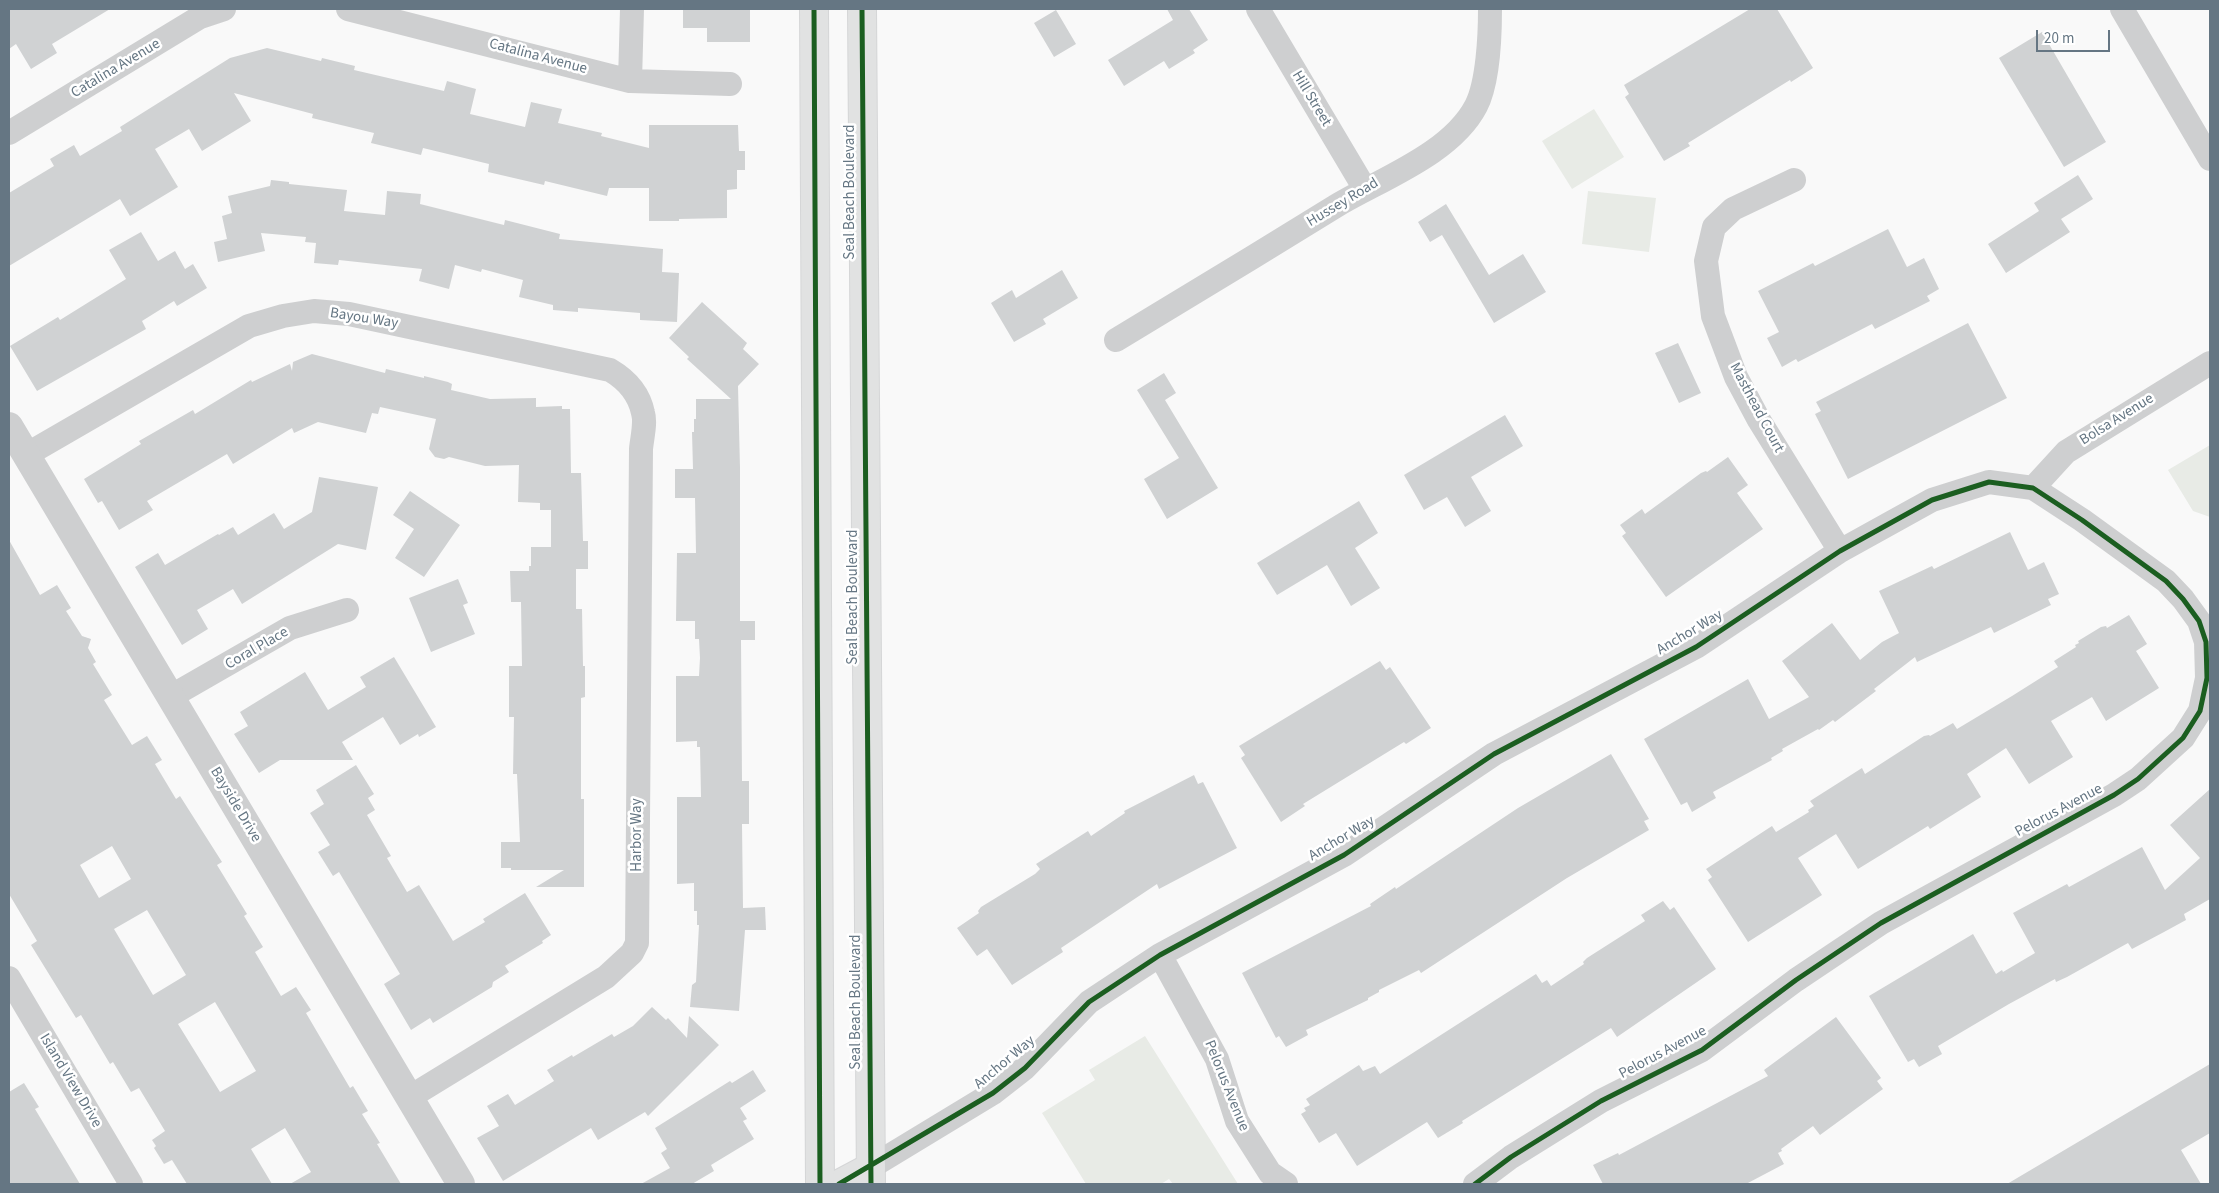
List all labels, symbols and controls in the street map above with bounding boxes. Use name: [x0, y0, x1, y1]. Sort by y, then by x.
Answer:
scale bar: [2039, 20, 2113, 52]
text: 20 m: [2044, 28, 2074, 49]
street label: Catalina Avenue: [68, 35, 164, 103]
street label: Catalina Avenue: [487, 35, 589, 79]
street label: Hill Street: [1287, 68, 1335, 130]
street label: Seal Beach Boulevard: [842, 124, 860, 260]
street label: Hussey Road: [1304, 175, 1382, 231]
street label: Bayou Way: [329, 305, 399, 333]
street label: Masthead Court: [1725, 360, 1787, 456]
street label: Bolsa Avenue: [2077, 390, 2157, 450]
street label: Seal Beach Boulevard: [845, 529, 863, 665]
street label: Anchor Way: [1654, 606, 1726, 660]
street label: Coral Place: [222, 624, 292, 674]
street label: Bayside Drive: [205, 764, 265, 846]
street label: Pelorus Avenue: [2012, 780, 2106, 842]
street label: Harbor Way: [629, 798, 647, 872]
street label: Anchor Way: [1306, 812, 1378, 866]
street label: Seal Beach Boulevard: [848, 934, 866, 1070]
street label: Pelorus Avenue: [1616, 1022, 1710, 1084]
street label: Island View Drive: [35, 1031, 105, 1131]
street label: Anchor Way: [971, 1032, 1039, 1094]
street label: Pelorus Avenue: [1200, 1038, 1252, 1134]

